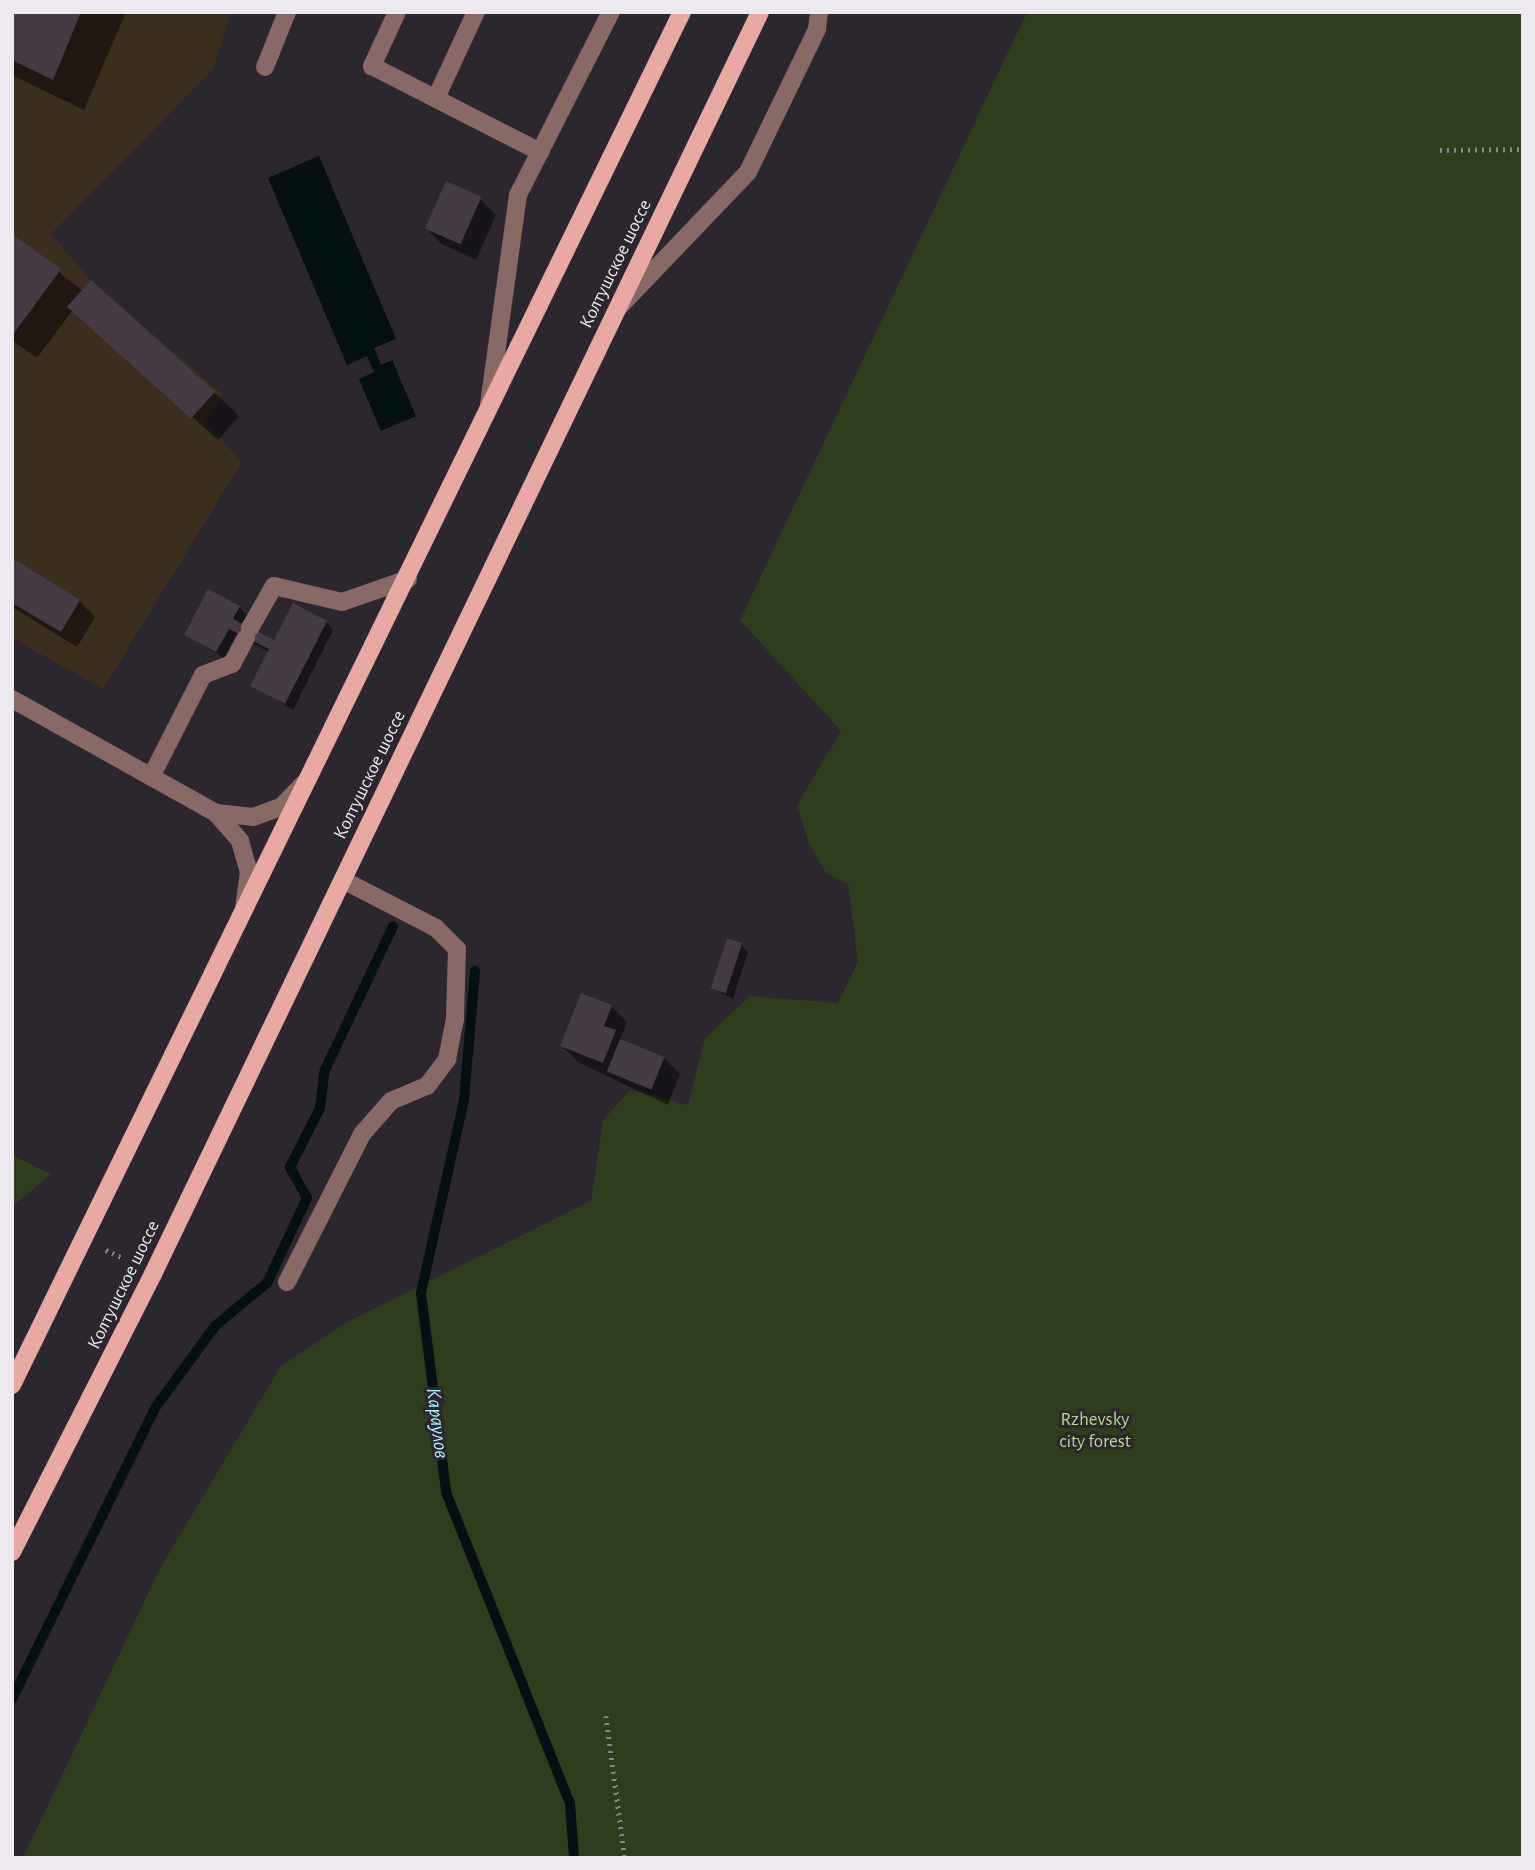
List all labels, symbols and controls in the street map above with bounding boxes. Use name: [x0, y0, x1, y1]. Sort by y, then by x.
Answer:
street label: Колтушское шоссе: [575, 196, 657, 332]
street label: Колтушское шоссе: [329, 707, 411, 843]
street label: Колтушское шоссе: [83, 1217, 165, 1353]
water label: Караулов: [420, 1386, 454, 1460]
park label: Rzhevsky city forest: [1059, 1409, 1131, 1453]

